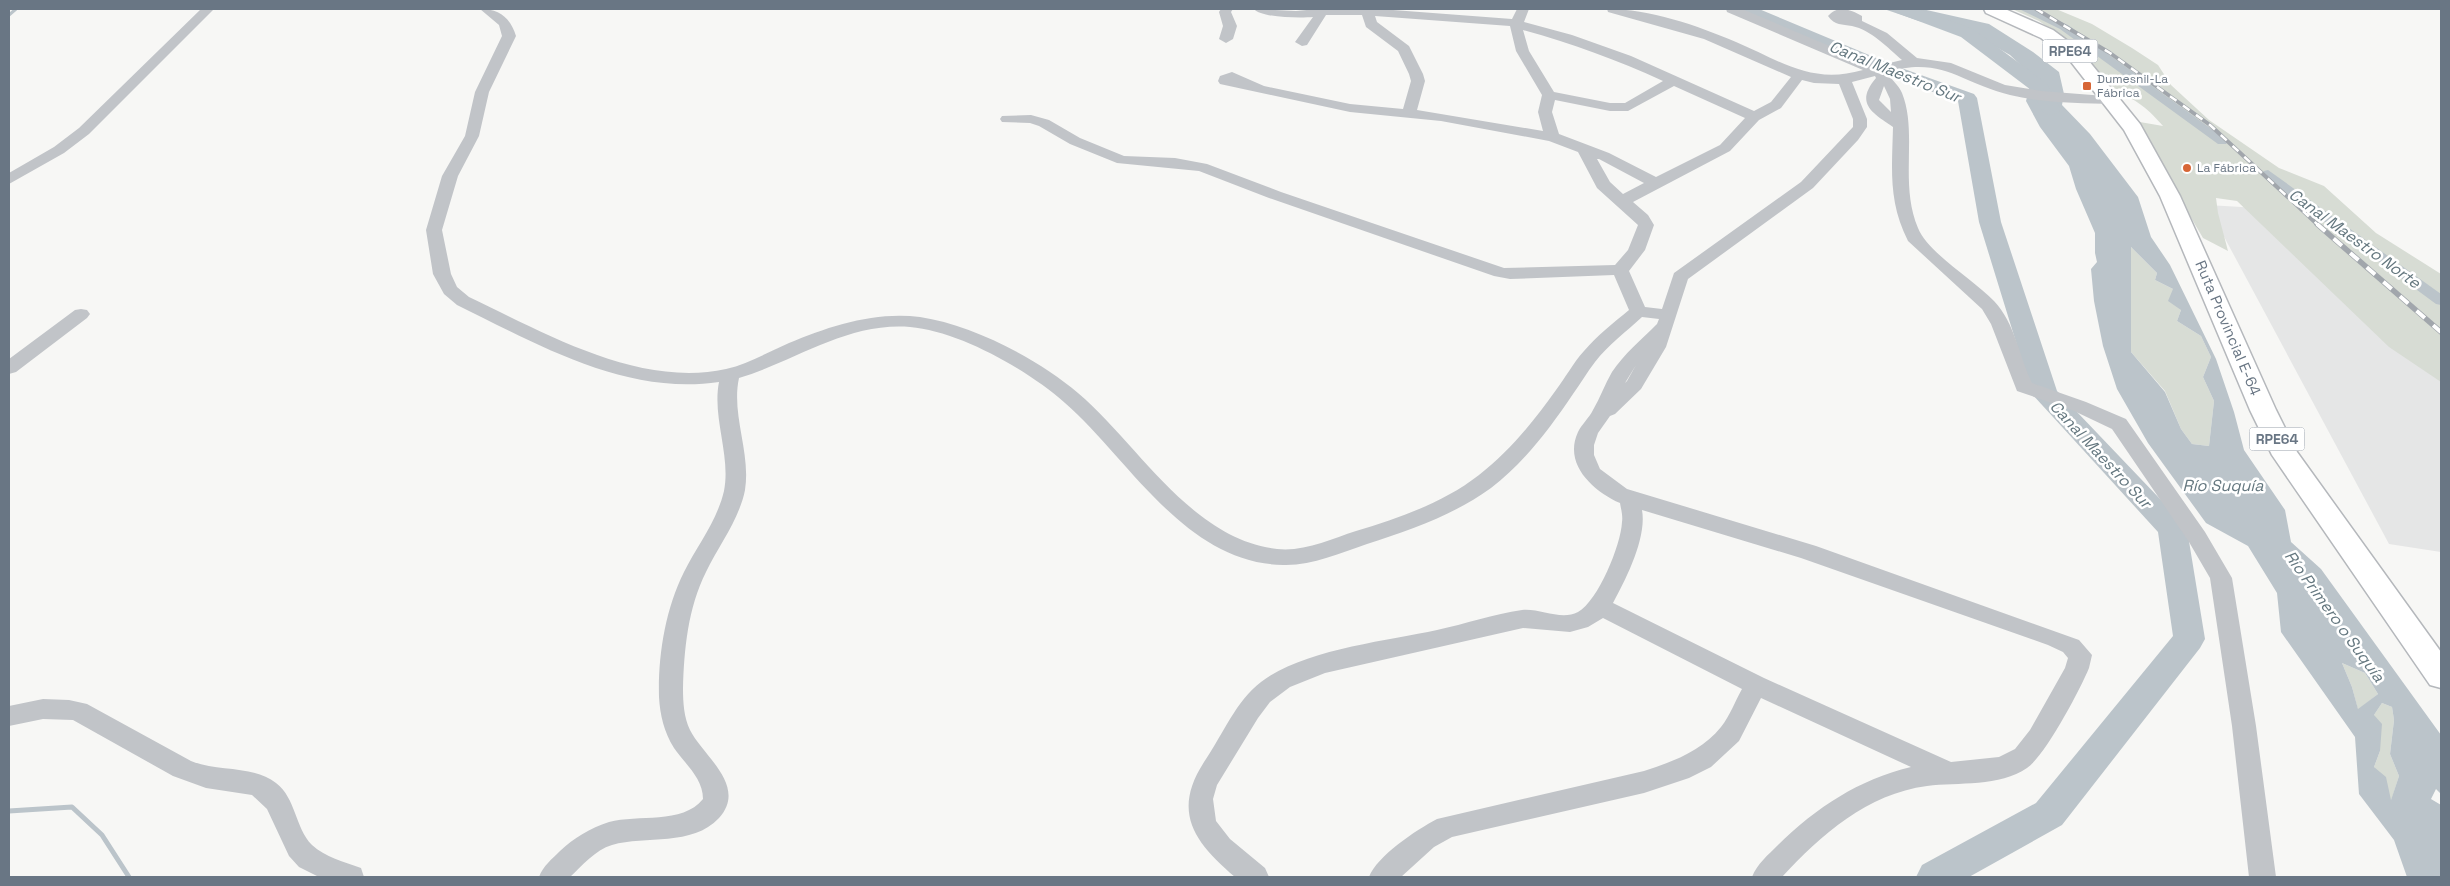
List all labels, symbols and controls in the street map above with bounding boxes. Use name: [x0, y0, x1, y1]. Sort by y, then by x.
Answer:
water label: Canal Maestro Sur: [1826, 36, 1965, 108]
road number: RPE64: [2042, 40, 2098, 62]
place label: Dumesnil-La Fábrica: [2097, 71, 2168, 101]
marker: Dumesnil-La Fábrica: [2081, 80, 2093, 92]
place label: La Fábrica: [2197, 160, 2256, 176]
marker: La Fábrica: [2181, 162, 2193, 174]
water label: Canal Maestro Norte: [2285, 184, 2425, 293]
street label: Ruta Provincial E-64: [2191, 257, 2266, 398]
water label: Canal Maestro Sur: [2045, 396, 2157, 514]
road number: RPE64: [2250, 428, 2304, 450]
water label: Río Suquía: [2183, 475, 2264, 496]
water label: Río Primero o Suquía: [2280, 546, 2390, 687]

